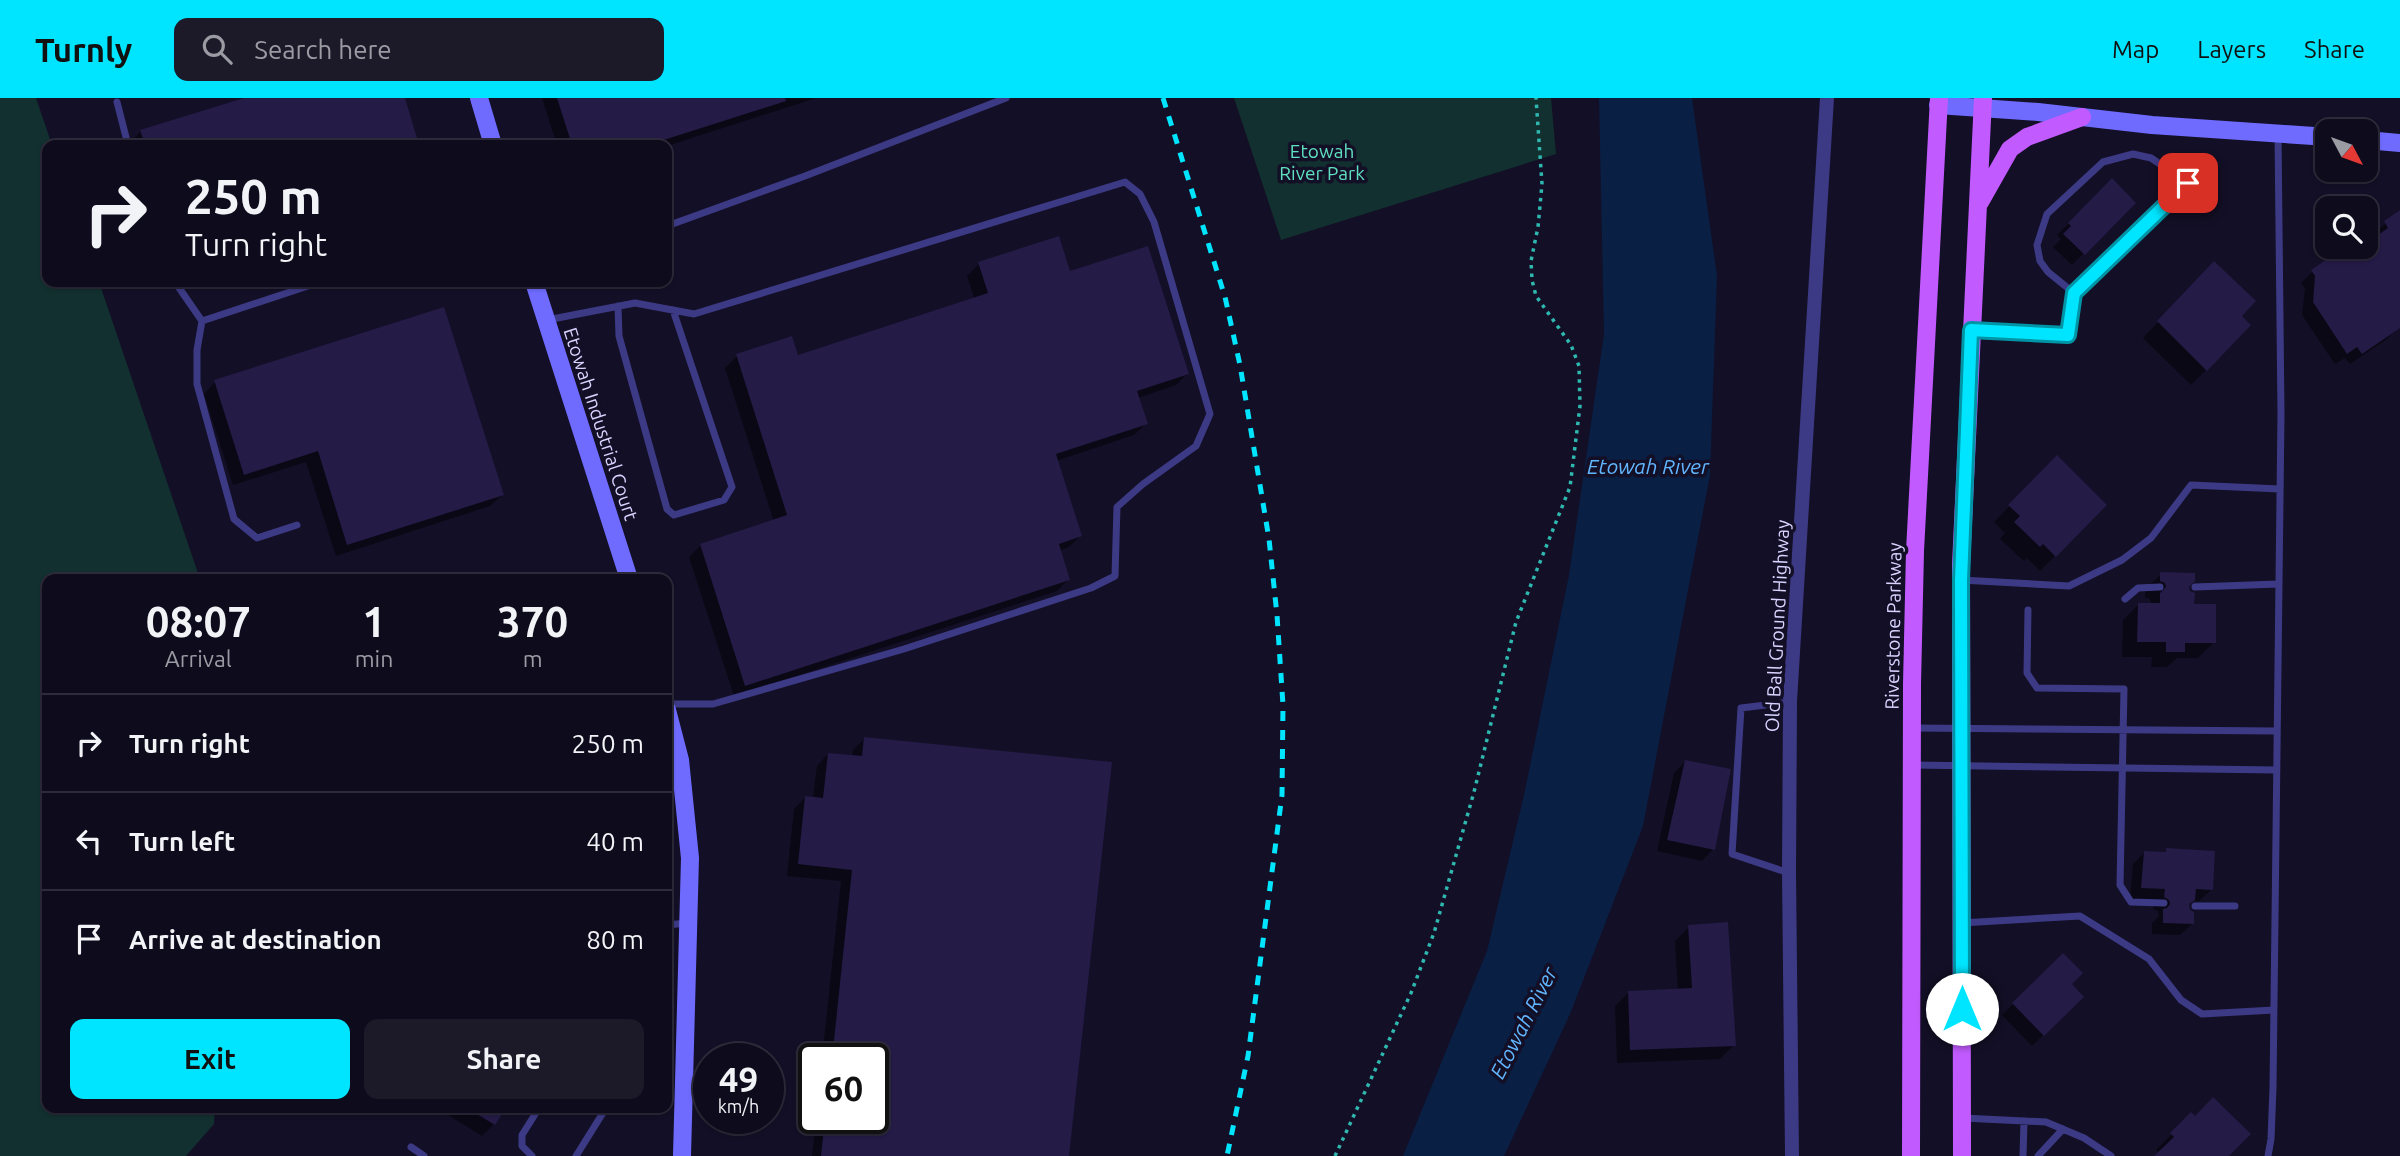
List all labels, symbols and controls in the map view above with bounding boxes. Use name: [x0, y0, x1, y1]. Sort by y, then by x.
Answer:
search box: [174, 18, 664, 81]
icon: search: [198, 30, 236, 68]
text: Turnly: [35, 31, 132, 68]
text: Search here: [254, 35, 392, 64]
text: Map: [2112, 36, 2159, 63]
text: Layers: [2197, 36, 2266, 63]
text: Share: [2304, 36, 2365, 63]
north arrow: [2315, 119, 2378, 182]
map controls: [2315, 119, 2378, 259]
park label: Etowah River Park: [1279, 140, 1365, 184]
pin: [2158, 153, 2218, 213]
icon: arrive: [2169, 164, 2207, 202]
icon: right: [70, 168, 161, 259]
text: 250 m: [185, 168, 322, 223]
button: search: [2315, 196, 2378, 259]
text: Turn right: [185, 226, 327, 262]
street label: Etowah Industrial Court: [559, 325, 643, 524]
water label: Etowah River: [1587, 454, 1710, 478]
street label: Old Ball Ground Highway: [1760, 519, 1794, 733]
street label: Riverstone Parkway: [1881, 542, 1905, 710]
text: 08:07: [146, 598, 251, 645]
text: 1: [362, 598, 386, 645]
text: 370: [497, 598, 568, 645]
text: Arrival: [165, 646, 232, 671]
text: min: [355, 646, 393, 671]
text: m: [523, 646, 543, 671]
icon: right: [70, 724, 108, 762]
text: Turn right: [129, 729, 250, 758]
text: 250 m: [572, 729, 644, 758]
icon: left: [70, 822, 108, 860]
text: Turn left: [129, 827, 235, 856]
text: 40 m: [586, 827, 644, 856]
icon: arrive: [70, 920, 108, 958]
text: Arrive at destination: [129, 925, 382, 954]
text: 80 m: [586, 925, 644, 954]
water label: Etowah River: [1485, 962, 1562, 1082]
position arrow: [1925, 972, 1999, 1046]
button: Exit: [70, 1019, 350, 1099]
button: Share: [364, 1019, 644, 1099]
speed limit sign: 60: [798, 1043, 889, 1134]
text: 49: [719, 1059, 758, 1099]
text: km/h: [718, 1096, 759, 1116]

